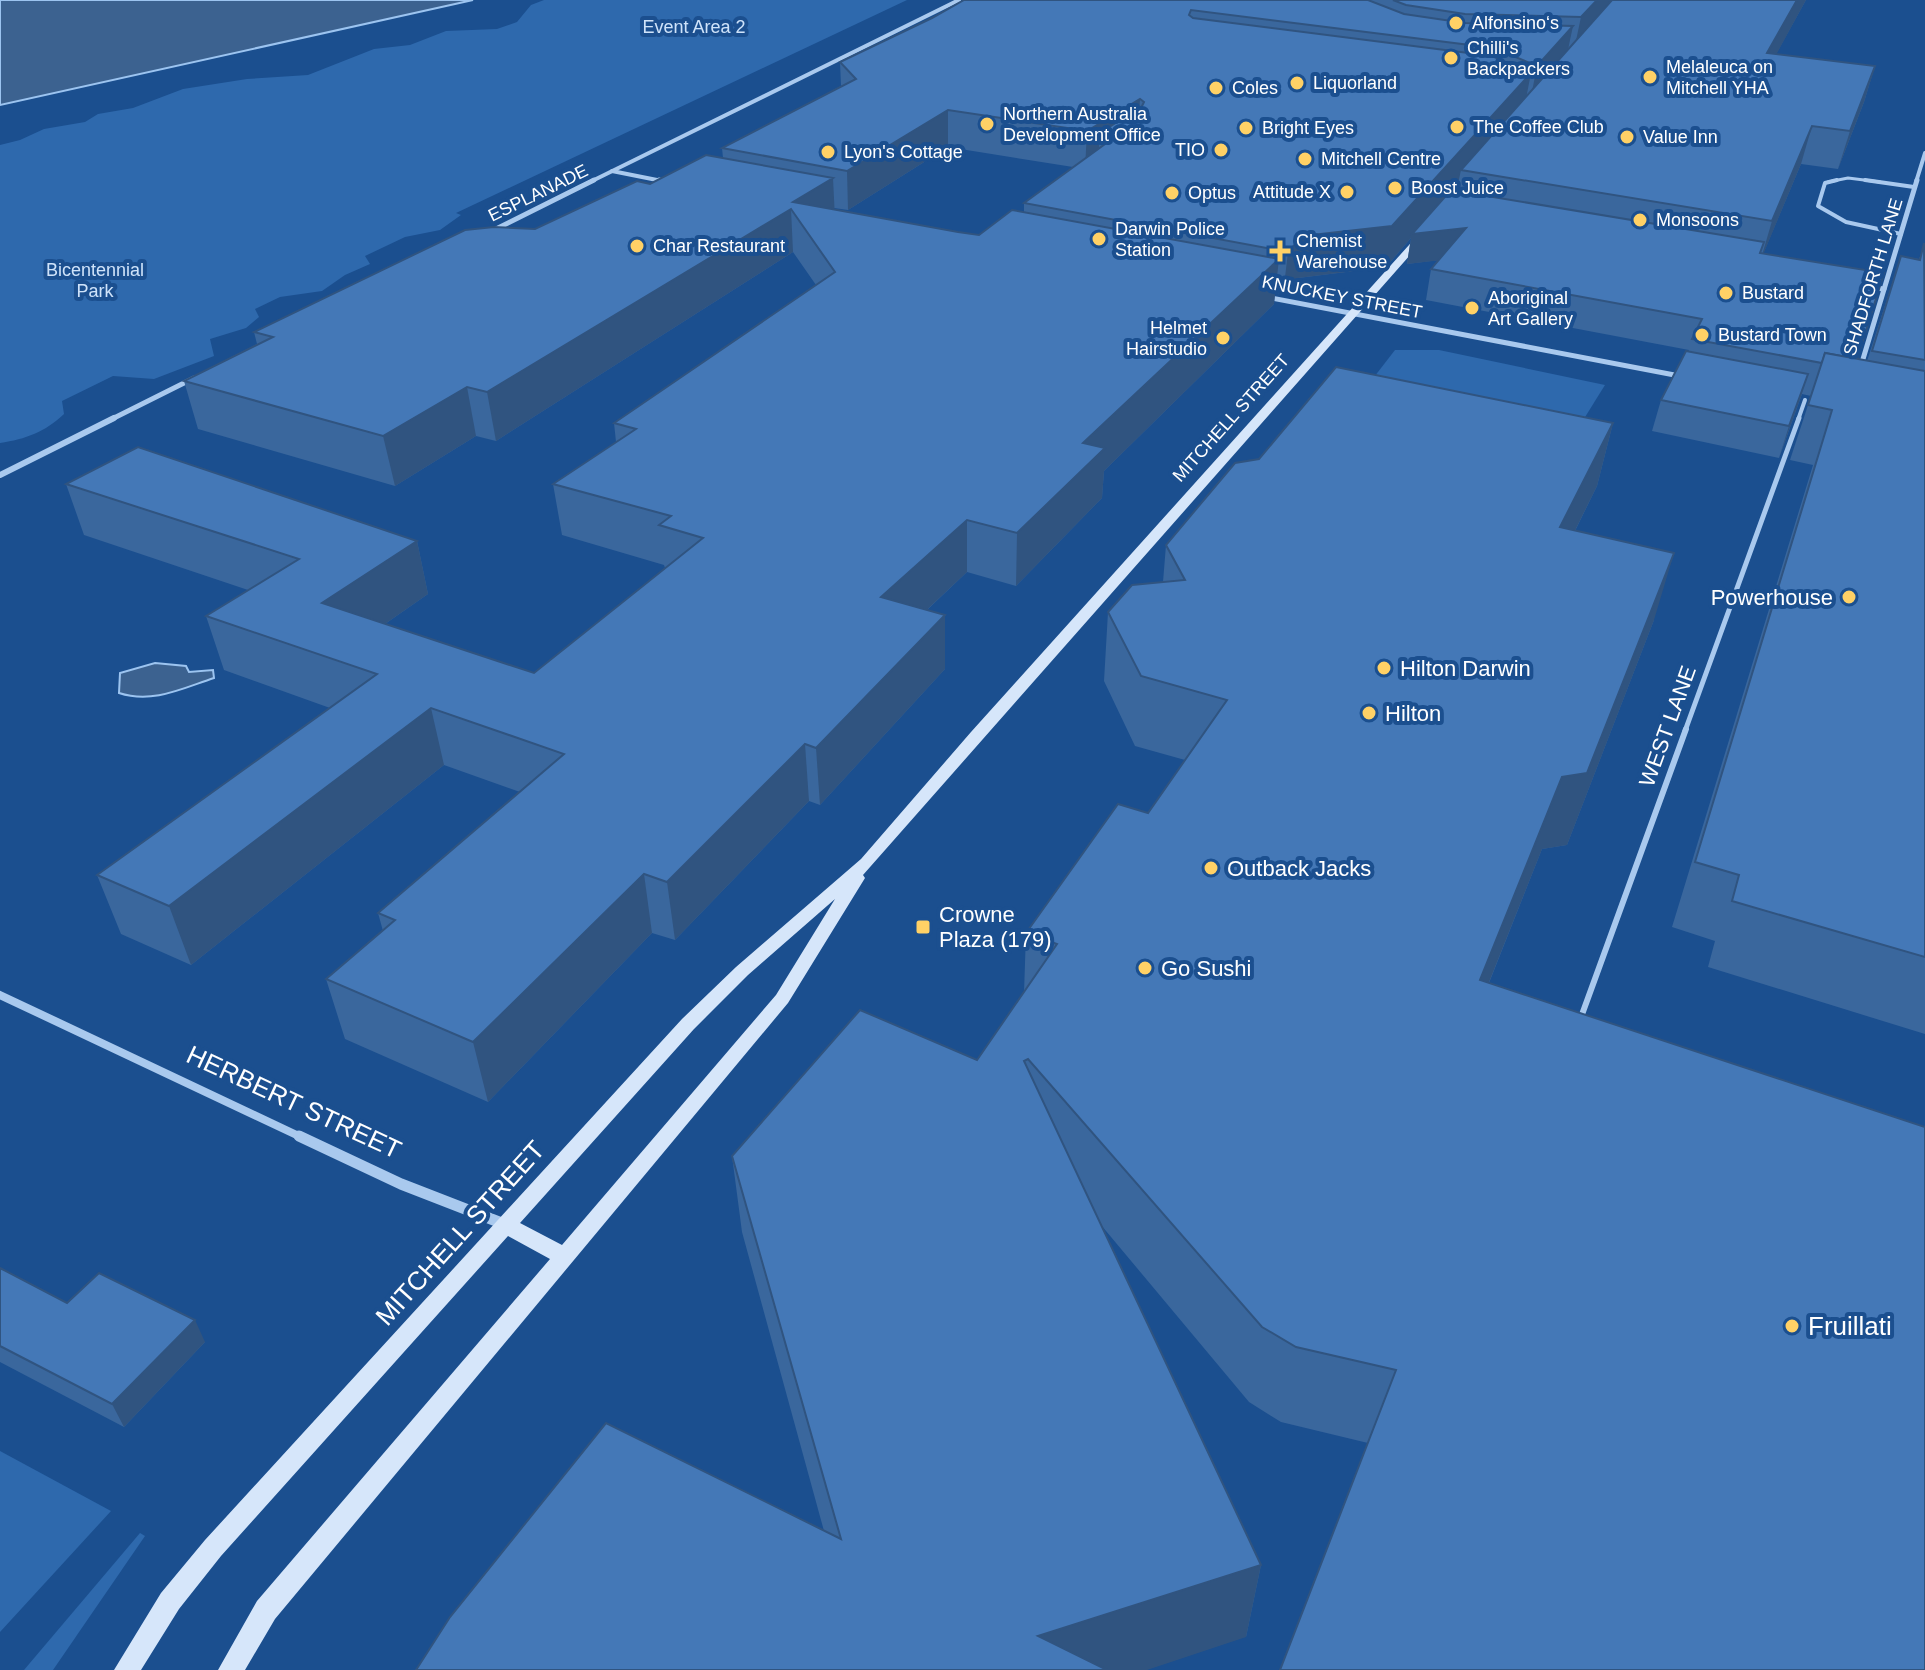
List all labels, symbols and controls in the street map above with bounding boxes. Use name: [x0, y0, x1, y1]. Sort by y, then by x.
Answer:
place label: Alfonsino‘s: [1472, 13, 1559, 33]
marker: Alfonsino‘s: [1447, 14, 1465, 32]
park label: Event Area 2: [642, 17, 746, 37]
place label: Chilli's Backpackers: [1467, 38, 1570, 79]
marker: Chilli's Backpackers: [1442, 49, 1460, 67]
place label: Melaleuca on Mitchell YHA: [1666, 57, 1773, 98]
marker: Melaleuca on Mitchell YHA: [1641, 68, 1659, 86]
place label: Liquorland: [1313, 73, 1397, 93]
marker: Liquorland: [1288, 74, 1306, 92]
place label: Coles: [1232, 78, 1278, 98]
marker: Coles: [1207, 79, 1225, 97]
place label: Northern Australia Development Office: [1003, 104, 1161, 145]
marker: Northern Australia Development Office: [978, 115, 996, 133]
place label: The Coffee Club: [1473, 117, 1604, 137]
place label: Bright Eyes: [1262, 118, 1354, 138]
marker: The Coffee Club: [1448, 118, 1466, 136]
marker: Bright Eyes: [1237, 119, 1255, 137]
place label: Value Inn: [1643, 127, 1718, 147]
marker: Value Inn: [1618, 128, 1636, 146]
place label: TIO: [1175, 140, 1205, 160]
marker: TIO: [1212, 141, 1230, 159]
place label: Lyon's Cottage: [844, 142, 963, 162]
marker: Lyon's Cottage: [819, 143, 837, 161]
place label: Mitchell Centre: [1321, 149, 1441, 169]
marker: Mitchell Centre: [1296, 150, 1314, 168]
street label: ESPLANADE: [485, 160, 591, 226]
place label: Boost Juice: [1411, 178, 1504, 198]
marker: Boost Juice: [1386, 179, 1404, 197]
place label: Attitude X: [1253, 182, 1331, 202]
place label: Optus: [1188, 183, 1236, 203]
marker: Attitude X: [1338, 183, 1356, 201]
marker: Optus: [1163, 184, 1181, 202]
street label: SHADFORTH LANE: [1840, 196, 1906, 358]
place label: Monsoons: [1656, 210, 1739, 230]
marker: Monsoons: [1631, 211, 1649, 229]
place label: Darwin Police Station: [1115, 219, 1225, 260]
marker: Darwin Police Station: [1090, 230, 1108, 248]
place label: Chemist Warehouse: [1296, 231, 1387, 272]
place label: Char Restaurant: [653, 236, 785, 256]
marker: Char Restaurant: [628, 237, 646, 255]
marker: Chemist Warehouse: [1271, 242, 1289, 260]
park label: Bicentennial Park: [46, 260, 144, 301]
street label: KNUCKEY STREET: [1260, 272, 1424, 322]
place label: Bustard: [1742, 283, 1804, 303]
marker: Bustard: [1717, 284, 1735, 302]
place label: Aboriginal Art Gallery: [1488, 288, 1573, 329]
marker: Aboriginal Art Gallery: [1463, 299, 1481, 317]
place label: Helmet Hairstudio: [1126, 318, 1207, 359]
place label: Bustard Town: [1718, 325, 1827, 345]
marker: Bustard Town: [1693, 326, 1711, 344]
marker: Helmet Hairstudio: [1214, 329, 1232, 347]
street label: MITCHELL STREET: [1169, 350, 1293, 486]
place label: Powerhouse: [1711, 585, 1833, 610]
marker: Powerhouse: [1840, 588, 1858, 606]
place label: Hilton Darwin: [1400, 656, 1531, 681]
marker: Hilton Darwin: [1375, 659, 1393, 677]
street label: WEST LANE: [1634, 662, 1701, 790]
place label: Hilton: [1385, 701, 1441, 726]
marker: Hilton: [1360, 704, 1378, 722]
place label: Outback Jacks: [1227, 856, 1371, 881]
marker: Outback Jacks: [1202, 859, 1220, 877]
place label: Crowne Plaza (179): [939, 902, 1052, 952]
marker: Crowne Plaza (179): [914, 918, 932, 936]
place label: Go Sushi: [1161, 956, 1252, 981]
marker: Go Sushi: [1136, 959, 1154, 977]
street label: HERBERT STREET: [182, 1039, 406, 1165]
street label: MITCHELL STREET: [369, 1135, 551, 1331]
place label: Fruillati: [1808, 1311, 1892, 1341]
marker: Fruillati: [1783, 1317, 1801, 1335]

